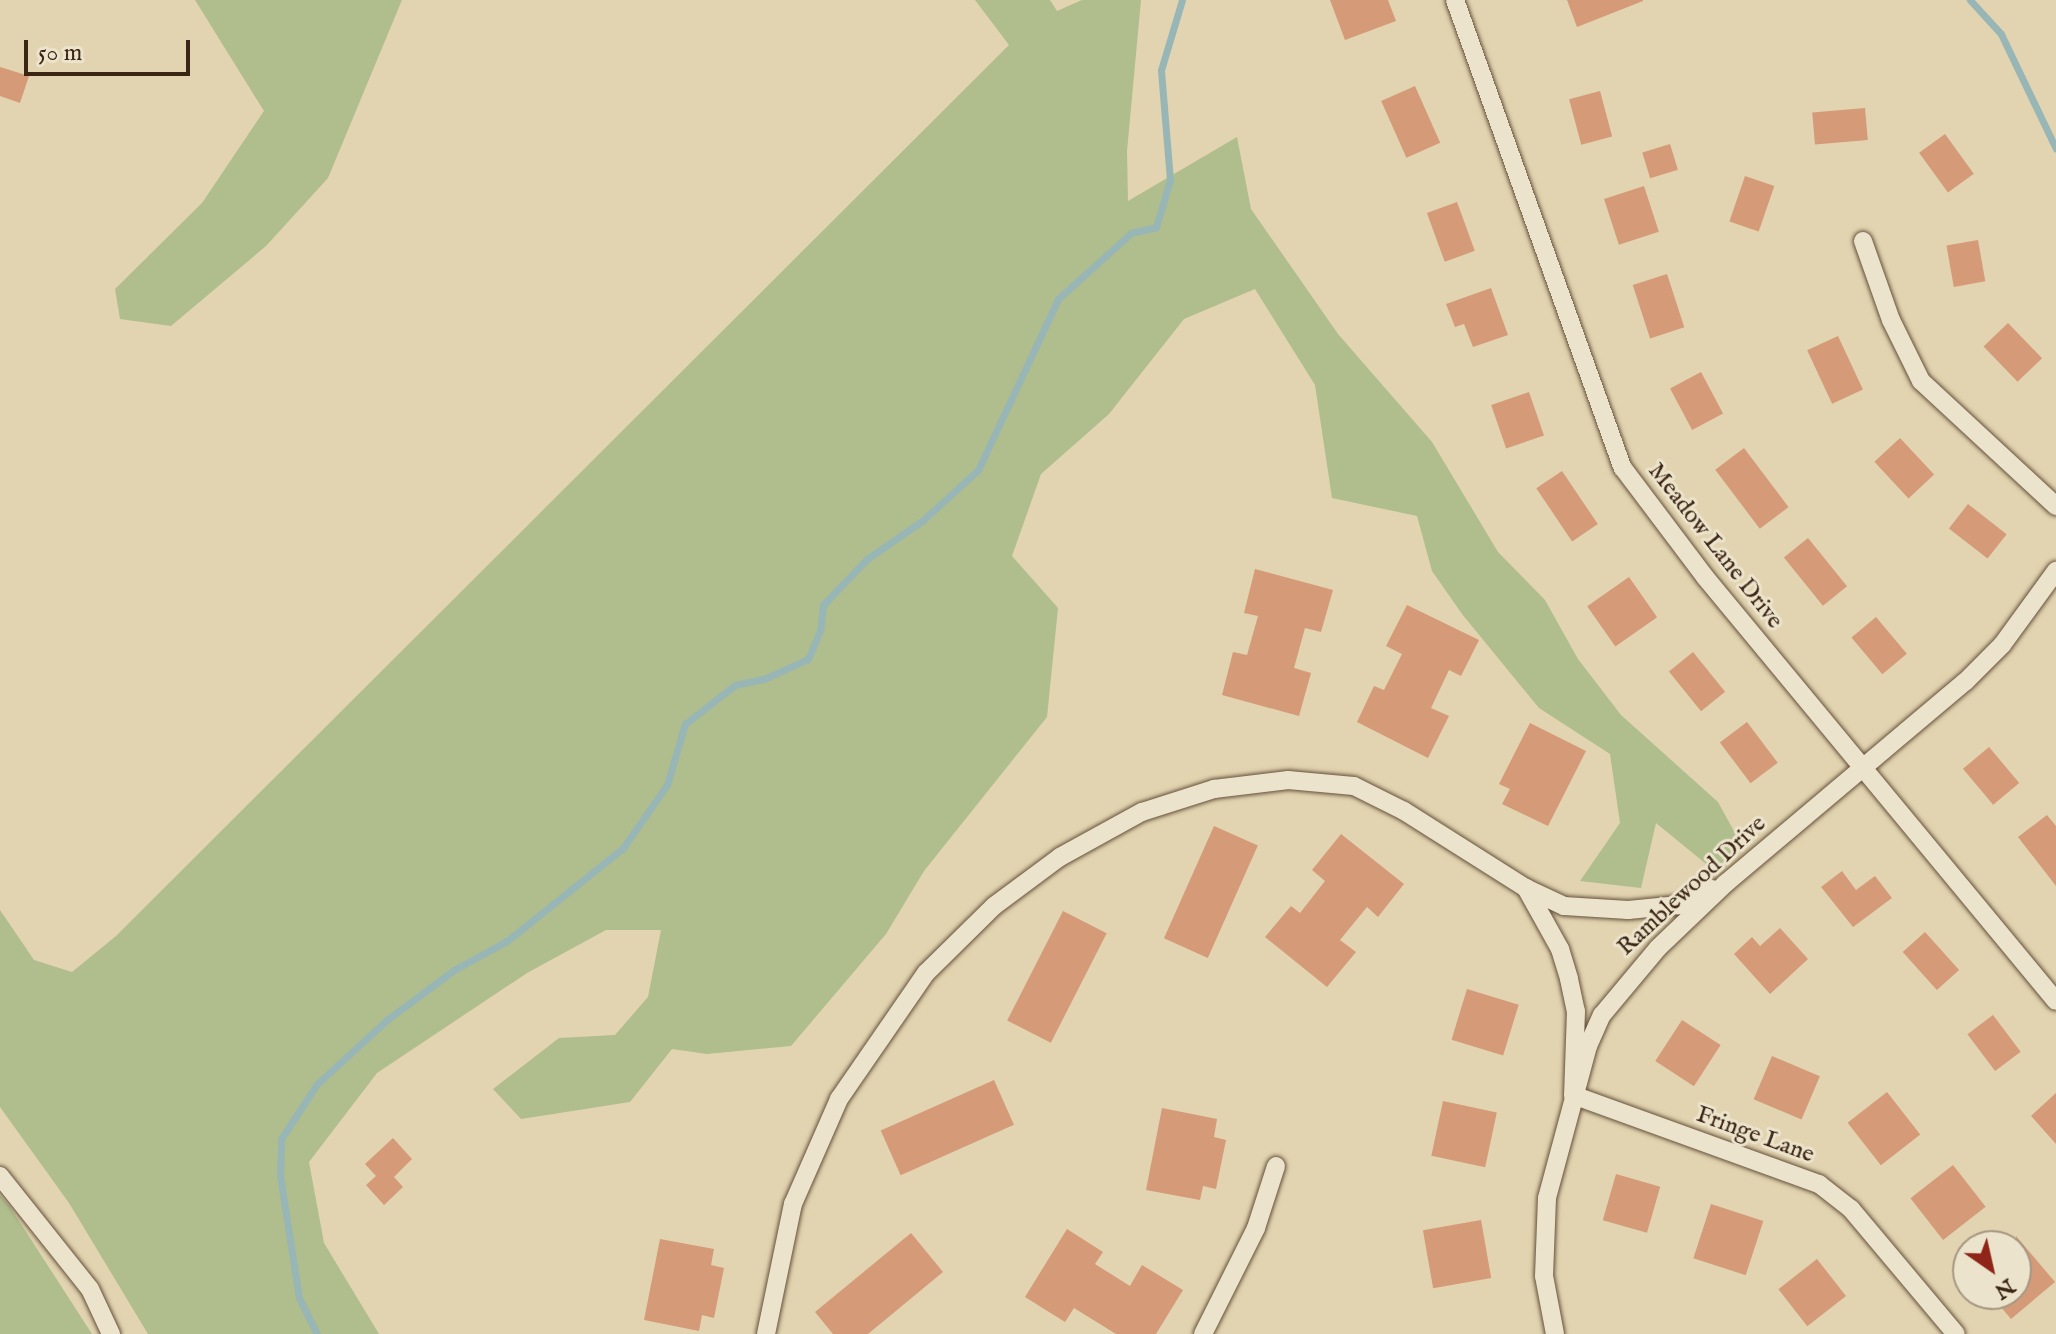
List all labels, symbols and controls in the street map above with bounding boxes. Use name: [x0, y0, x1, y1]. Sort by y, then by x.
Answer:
scale bar: [28, 24, 194, 74]
text: 50 m: [38, 38, 82, 69]
street label: Meadow Lane Drive: [1641, 457, 1789, 635]
street label: Ramblewood Drive: [1612, 810, 1772, 962]
street label: Fringe Lane: [1692, 1100, 1818, 1170]
north arrow: [1952, 1230, 2032, 1310]
text: N: [1989, 1271, 2020, 1305]

